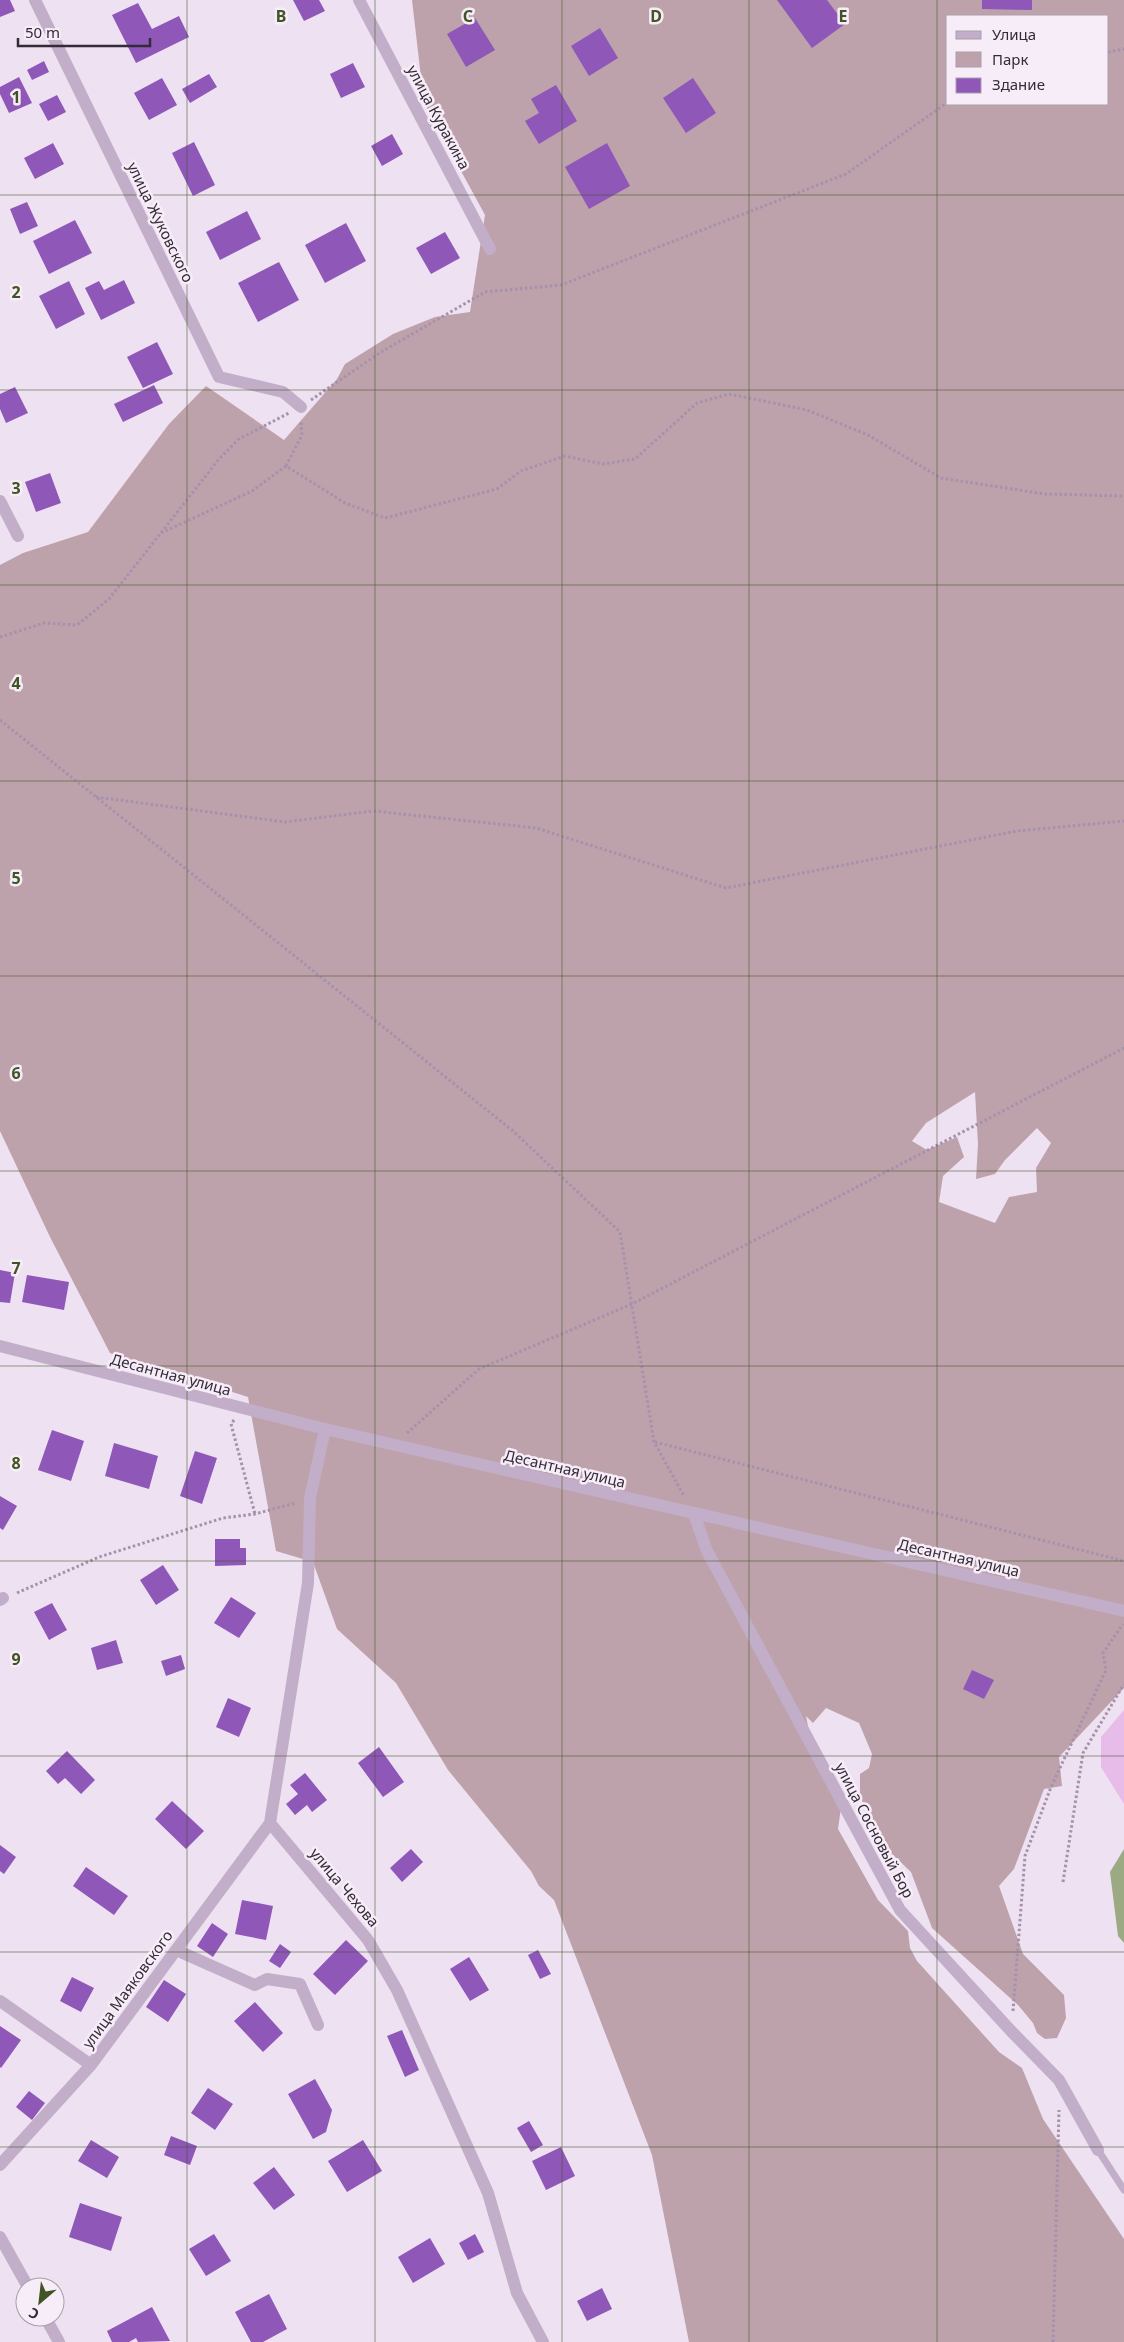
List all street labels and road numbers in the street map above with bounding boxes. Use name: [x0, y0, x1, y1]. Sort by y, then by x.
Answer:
street label: улица Куракина: [403, 61, 475, 173]
street label: улица Жуковского: [123, 158, 199, 286]
street label: Десантная улица: [109, 1348, 233, 1400]
street label: Десантная улица: [502, 1444, 628, 1492]
street label: Десантная улица: [896, 1533, 1022, 1581]
street label: улица Сосновый Бор: [831, 1759, 919, 1901]
street label: улица Чехова: [306, 1843, 384, 1931]
street label: улица Маяковского: [77, 1926, 177, 2052]

